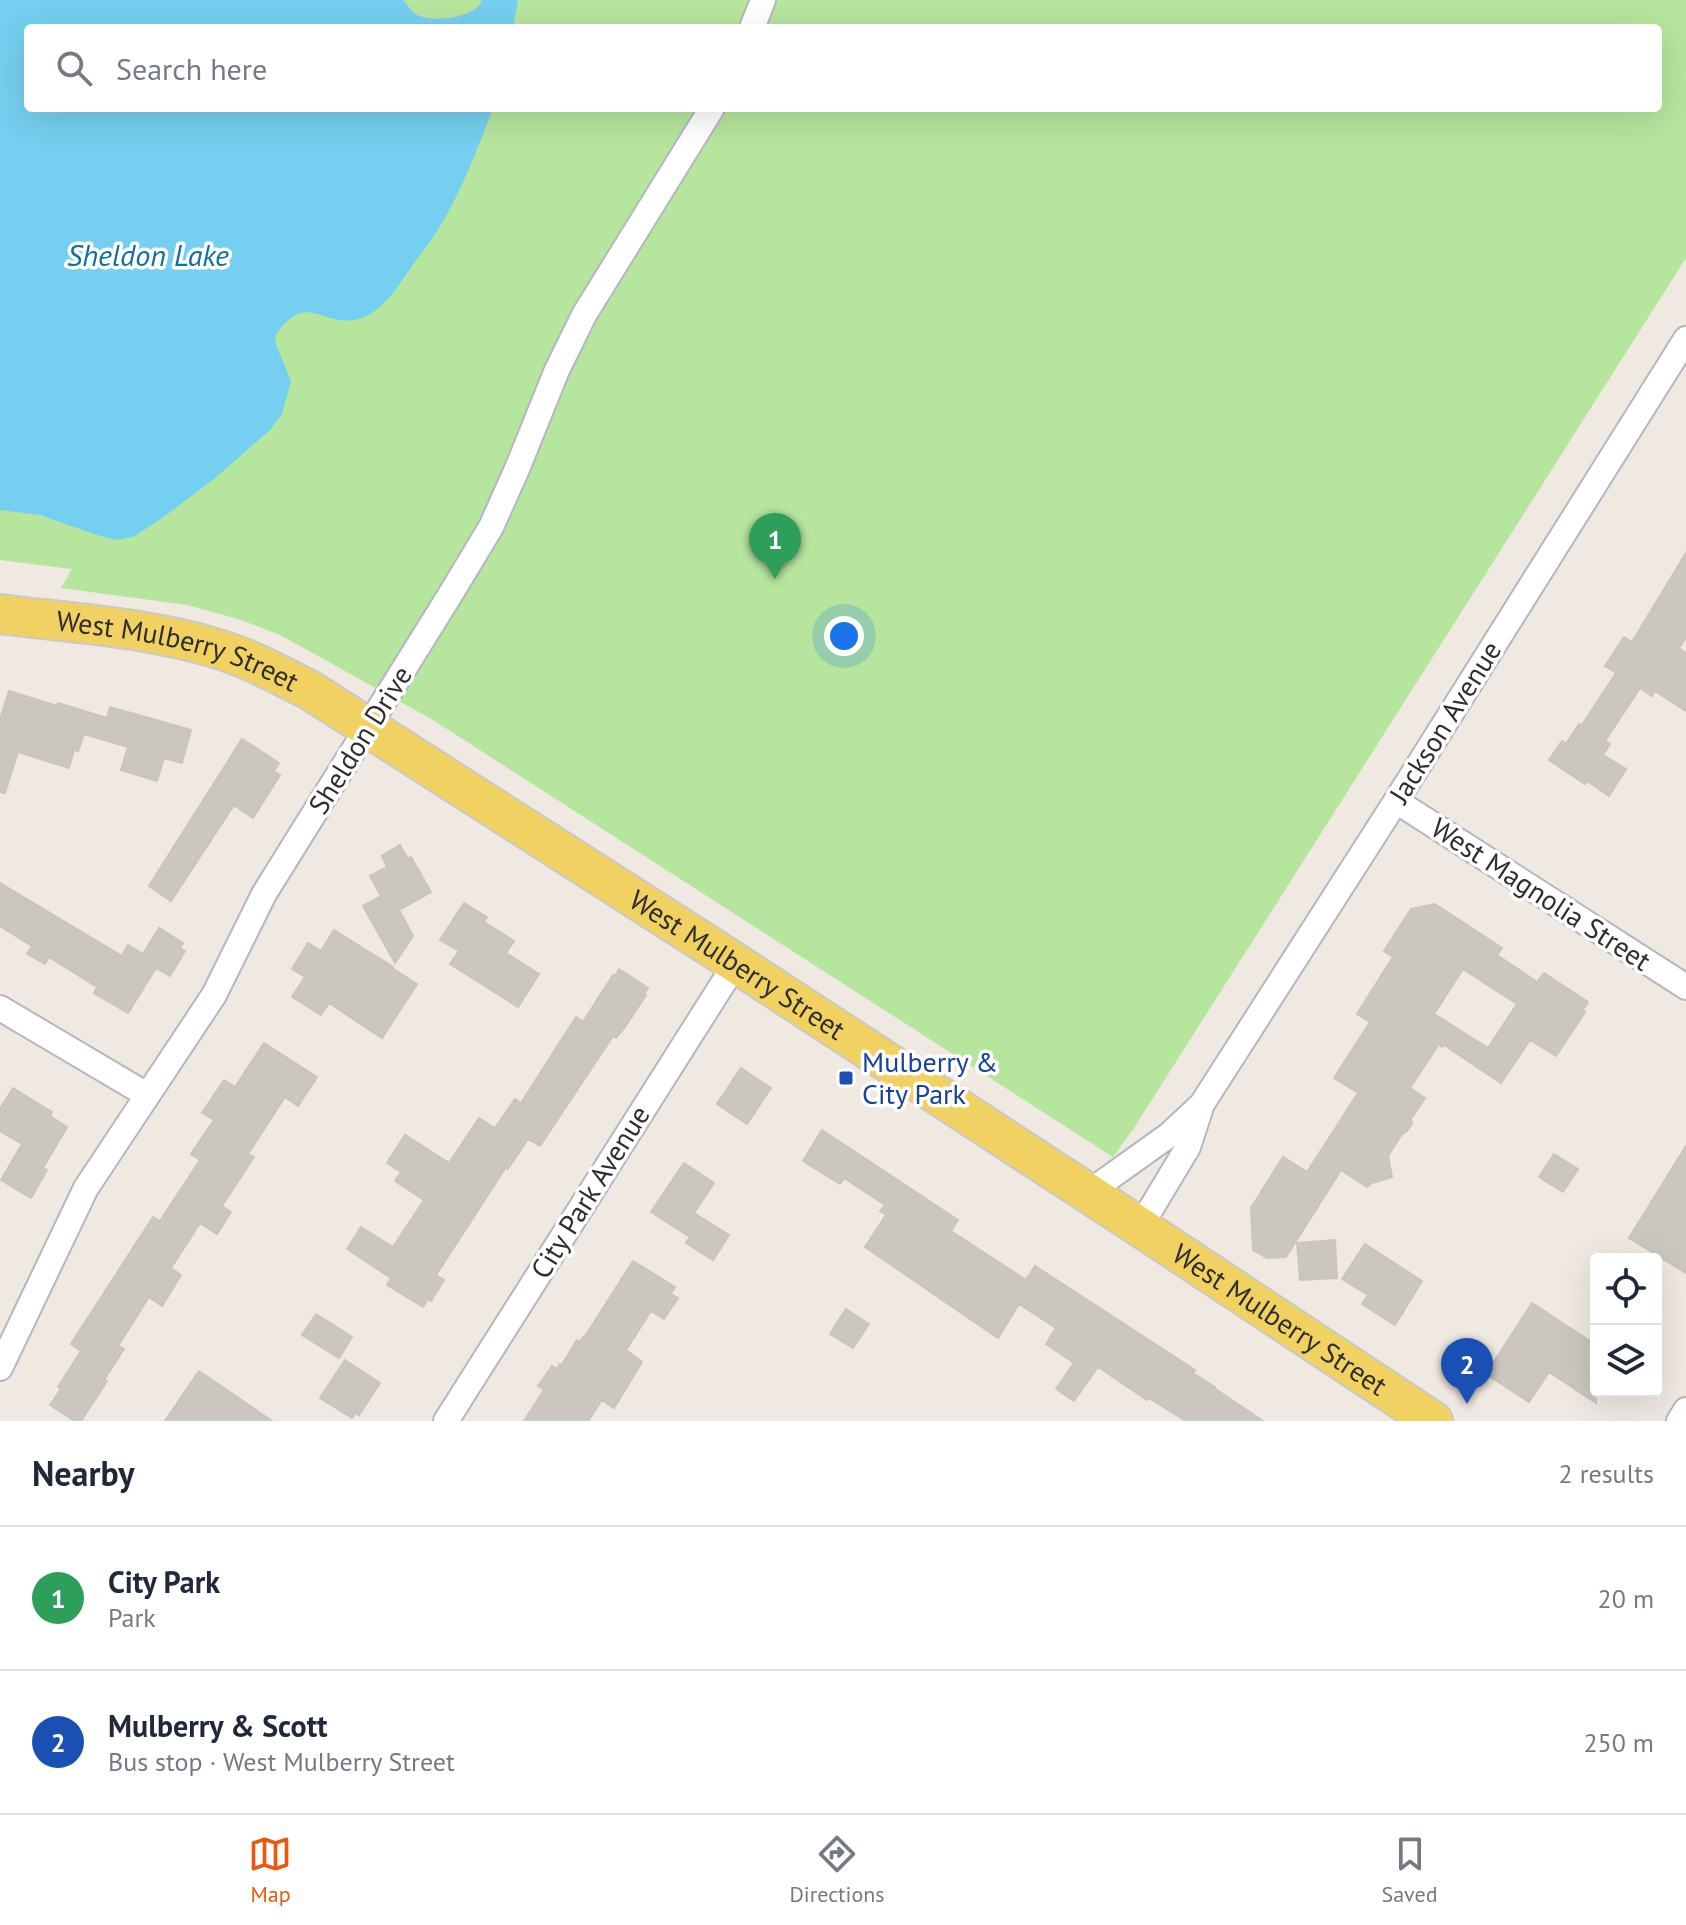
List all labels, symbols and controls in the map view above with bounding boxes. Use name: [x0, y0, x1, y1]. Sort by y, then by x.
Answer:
search box: [24, 24, 1662, 112]
icon: search: [52, 46, 96, 90]
text: Search here: [116, 49, 267, 88]
water label: Sheldon Lake: [67, 235, 229, 274]
pin: 1: [749, 513, 801, 579]
street label: West Mulberry Street: [55, 602, 306, 700]
your location: [824, 616, 864, 656]
street label: Jackson Avenue: [1380, 634, 1509, 810]
street label: Sheldon Drive: [299, 659, 420, 821]
street label: West Magnolia Street: [1424, 809, 1659, 979]
street label: West Mulberry Street: [623, 881, 853, 1048]
place label: Mulberry & City Park: [862, 1043, 998, 1112]
marker: Mulberry & City Park: [837, 1069, 855, 1087]
street label: City Park Avenue: [522, 1098, 658, 1285]
street label: West Mulberry Street: [1165, 1235, 1395, 1404]
map controls: [1590, 1253, 1662, 1397]
button: locate: [1590, 1253, 1662, 1325]
button: layers: [1590, 1325, 1662, 1397]
pin: 2: [1441, 1338, 1493, 1404]
text: Nearby: [32, 1451, 134, 1495]
text: 2 results: [1559, 1457, 1654, 1490]
text: City Park: [108, 1562, 220, 1601]
text: 1: [51, 1582, 65, 1615]
text: 20 m: [1598, 1582, 1654, 1615]
text: Park: [108, 1601, 156, 1634]
text: Mulberry & Scott: [108, 1706, 327, 1745]
text: 2: [51, 1726, 65, 1759]
text: 250 m: [1583, 1726, 1654, 1759]
text: Bus stop · West Mulberry Street: [108, 1745, 455, 1778]
tab: Map: [248, 1832, 292, 1908]
tab: Directions: [789, 1832, 885, 1908]
tab: Saved: [1382, 1832, 1437, 1908]

